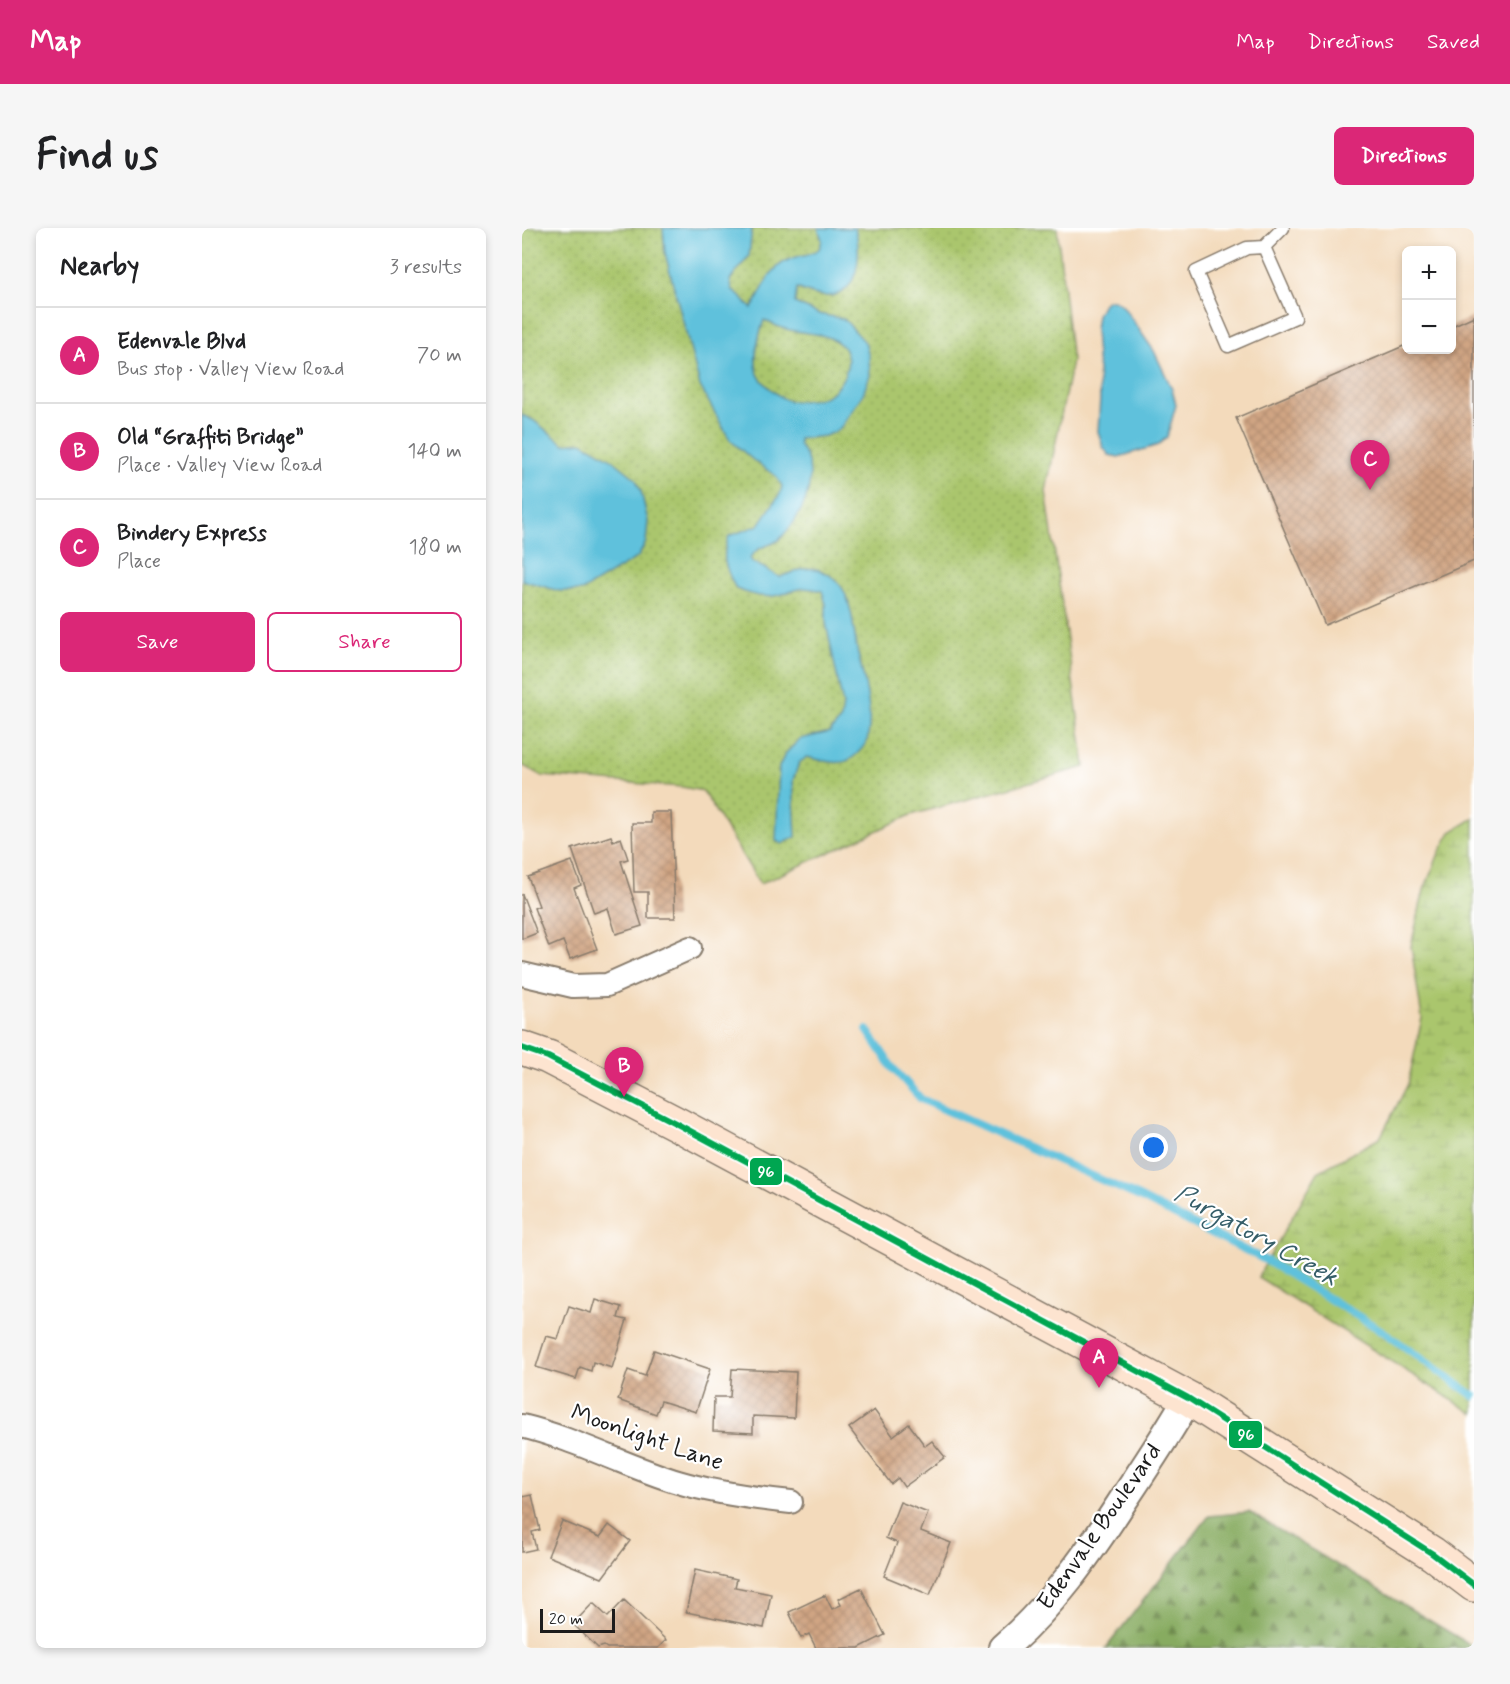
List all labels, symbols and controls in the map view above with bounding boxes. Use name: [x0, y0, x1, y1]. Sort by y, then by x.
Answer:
text: Map: [30, 24, 81, 61]
text: Map: [1236, 28, 1275, 56]
text: Directions: [1308, 28, 1394, 56]
text: Saved: [1427, 28, 1480, 56]
button: Directions: [1334, 127, 1474, 185]
text: Find us: [36, 129, 158, 184]
map controls: [1402, 246, 1456, 354]
button: +: [1402, 246, 1456, 300]
text: Nearby: [60, 250, 139, 284]
text: 3 results: [390, 254, 462, 281]
button: −: [1402, 300, 1456, 354]
text: Edenvale Blvd: [117, 328, 246, 356]
text: A: [73, 342, 86, 369]
text: 70 m: [417, 342, 462, 369]
text: Bus stop · Valley View Road: [117, 356, 344, 383]
text: Old “Graffiti Bridge”: [117, 424, 304, 452]
text: B: [73, 438, 86, 465]
text: 140 m: [408, 438, 462, 465]
pin: C: [1350, 440, 1390, 490]
text: Place · Valley View Road: [117, 452, 322, 479]
text: Bindery Express: [117, 520, 267, 548]
text: C: [72, 534, 87, 561]
text: 180 m: [409, 534, 462, 561]
text: Place: [117, 548, 161, 575]
button: Save: [60, 612, 255, 672]
button: Share: [267, 612, 462, 672]
pin: B: [604, 1048, 644, 1097]
your location: [1139, 1133, 1168, 1162]
line badge: 96: [749, 1157, 783, 1186]
text: 96: [758, 1162, 774, 1183]
water label: Purgatory Creek: [1167, 1177, 1344, 1297]
pin: A: [1080, 1338, 1118, 1388]
street label: Moonlight Lane: [567, 1397, 727, 1479]
line badge: 96: [1228, 1420, 1263, 1449]
text: 96: [1238, 1425, 1254, 1446]
street label: Edenvale Boulevard: [1031, 1437, 1169, 1617]
scale bar: [540, 1606, 615, 1634]
text: 20 m: [549, 1609, 583, 1630]

